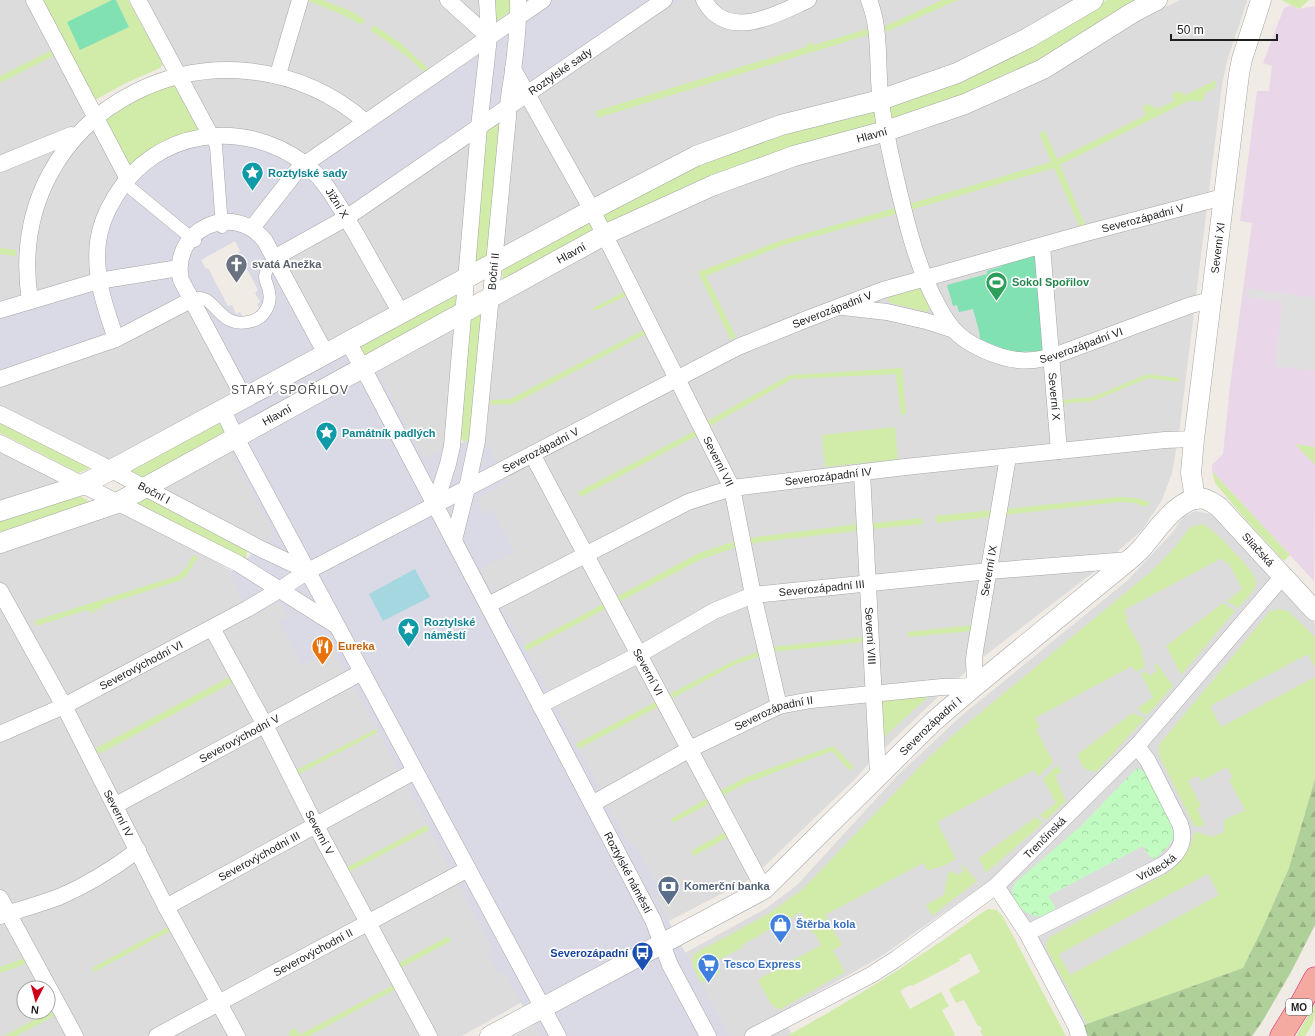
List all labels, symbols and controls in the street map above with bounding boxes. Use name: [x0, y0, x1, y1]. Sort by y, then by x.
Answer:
scale bar: [1171, 16, 1277, 42]
text: 50 m: [1177, 23, 1204, 37]
street label: Roztylské sady: [526, 45, 594, 97]
street label: Hlavní: [855, 125, 888, 145]
place icon: Roztylské sady: [240, 160, 266, 193]
place label: Roztylské sady: [268, 167, 348, 179]
street label: Jižní X: [323, 186, 351, 221]
street label: Severozápadní V: [1100, 201, 1186, 235]
street label: Severní XI: [1208, 222, 1227, 274]
street label: Hlavní: [555, 240, 588, 266]
church icon: svatá Anežka: [223, 251, 249, 284]
street label: Boční II: [485, 252, 501, 291]
place label: svatá Anežka: [252, 258, 322, 270]
sports icon: Sokol Spořilov: [983, 269, 1009, 302]
place label: Sokol Spořilov: [1012, 276, 1090, 288]
street label: Severozápadní V: [790, 289, 874, 330]
street label: Severozápadní VI: [1038, 325, 1124, 365]
street label: Severní X: [1047, 372, 1063, 422]
district label: STARÝ SPOŘILOV: [231, 382, 349, 397]
street label: Hlavní: [260, 402, 293, 428]
place icon: Památník padlých: [314, 420, 340, 453]
street label: Severozápadní V: [500, 425, 581, 475]
place label: Památník padlých: [342, 427, 436, 439]
street label: Severní VII: [701, 434, 736, 488]
street label: Severozápadní IV: [784, 465, 873, 488]
street label: Boční I: [136, 479, 172, 506]
street label: Sliačská: [1240, 530, 1277, 569]
street label: Severní IX: [978, 544, 999, 597]
street label: Severozápadní III: [778, 578, 865, 598]
street label: Severní VIII: [863, 607, 878, 665]
place icon: Roztylské náměstí: [396, 615, 422, 648]
place label: Roztylské náměstí: [424, 616, 475, 641]
restaurant icon: Eureka: [310, 633, 336, 666]
street label: Severovýchodní VI: [97, 638, 185, 692]
place label: Eureka: [338, 640, 376, 652]
street label: Severní VI: [631, 646, 666, 697]
street label: Severozápadní II: [732, 694, 813, 733]
street label: Severozápadní I: [897, 694, 964, 758]
street label: Severovýchodní V: [197, 712, 282, 765]
street label: Severní IV: [101, 788, 136, 840]
street label: Severní V: [303, 808, 337, 857]
street label: Trenčínská: [1021, 814, 1069, 861]
street label: Severovýchodní III: [216, 829, 302, 883]
street label: Roztylské náměstí: [602, 830, 654, 915]
street label: Vrútecká: [1135, 851, 1179, 883]
bank icon: Komerční banka: [656, 873, 682, 906]
place label: Komerční banka: [684, 880, 770, 892]
shop icon: Štěrba kola: [767, 911, 793, 944]
place label: Štěrba kola: [796, 918, 856, 930]
street label: Severovýchodní II: [271, 926, 355, 978]
bus stop icon: Severozápadní: [630, 940, 656, 973]
place label: Severozápadní: [550, 947, 629, 959]
supermarket icon: Tesco Express: [696, 951, 722, 984]
place label: Tesco Express: [724, 958, 801, 970]
north arrow: [16, 980, 56, 1020]
road number: MO: [1286, 999, 1312, 1015]
text: N: [30, 1004, 40, 1016]

